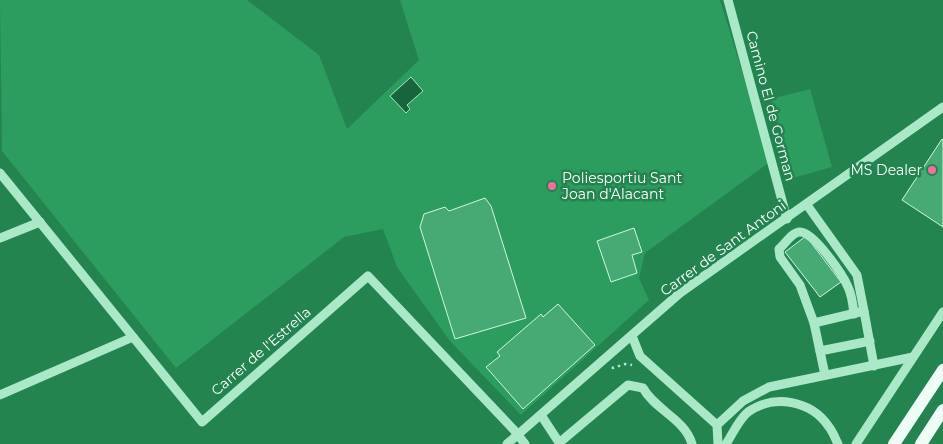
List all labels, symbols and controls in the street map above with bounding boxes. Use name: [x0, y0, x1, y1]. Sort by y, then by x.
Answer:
street label: Camino El de Gorman: [742, 29, 800, 183]
place label: MS Dealer: [850, 161, 922, 179]
marker: MS Dealer: [926, 164, 938, 176]
place label: Poliesportiu Sant Joan d'Alacant: [561, 169, 682, 203]
marker: Poliesportiu Sant Joan d'Alacant: [546, 180, 558, 192]
street label: Carrer de Sant Antoni: [657, 196, 789, 300]
street label: Carrer de l'Estrella: [207, 303, 315, 399]

